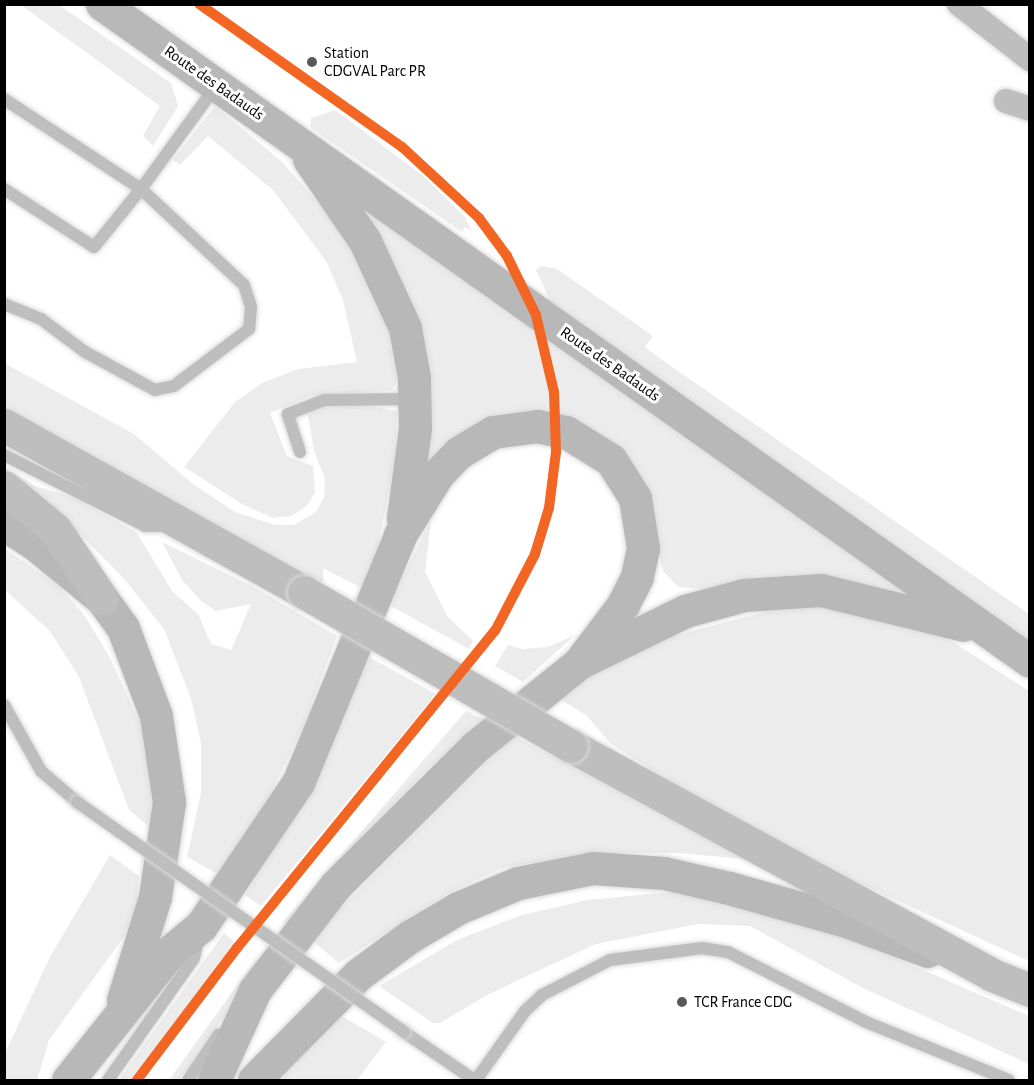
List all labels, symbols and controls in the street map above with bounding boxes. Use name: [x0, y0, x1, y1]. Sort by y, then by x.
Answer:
street label: Route des Badauds: [160, 41, 268, 125]
place label: Station CDGVAL Parc PR: [324, 43, 426, 81]
marker: Station CDGVAL Parc PR: [305, 55, 319, 69]
street label: Route des Badauds: [556, 322, 664, 406]
place label: TCR France CDG: [694, 992, 792, 1012]
marker: TCR France CDG: [675, 995, 689, 1009]

